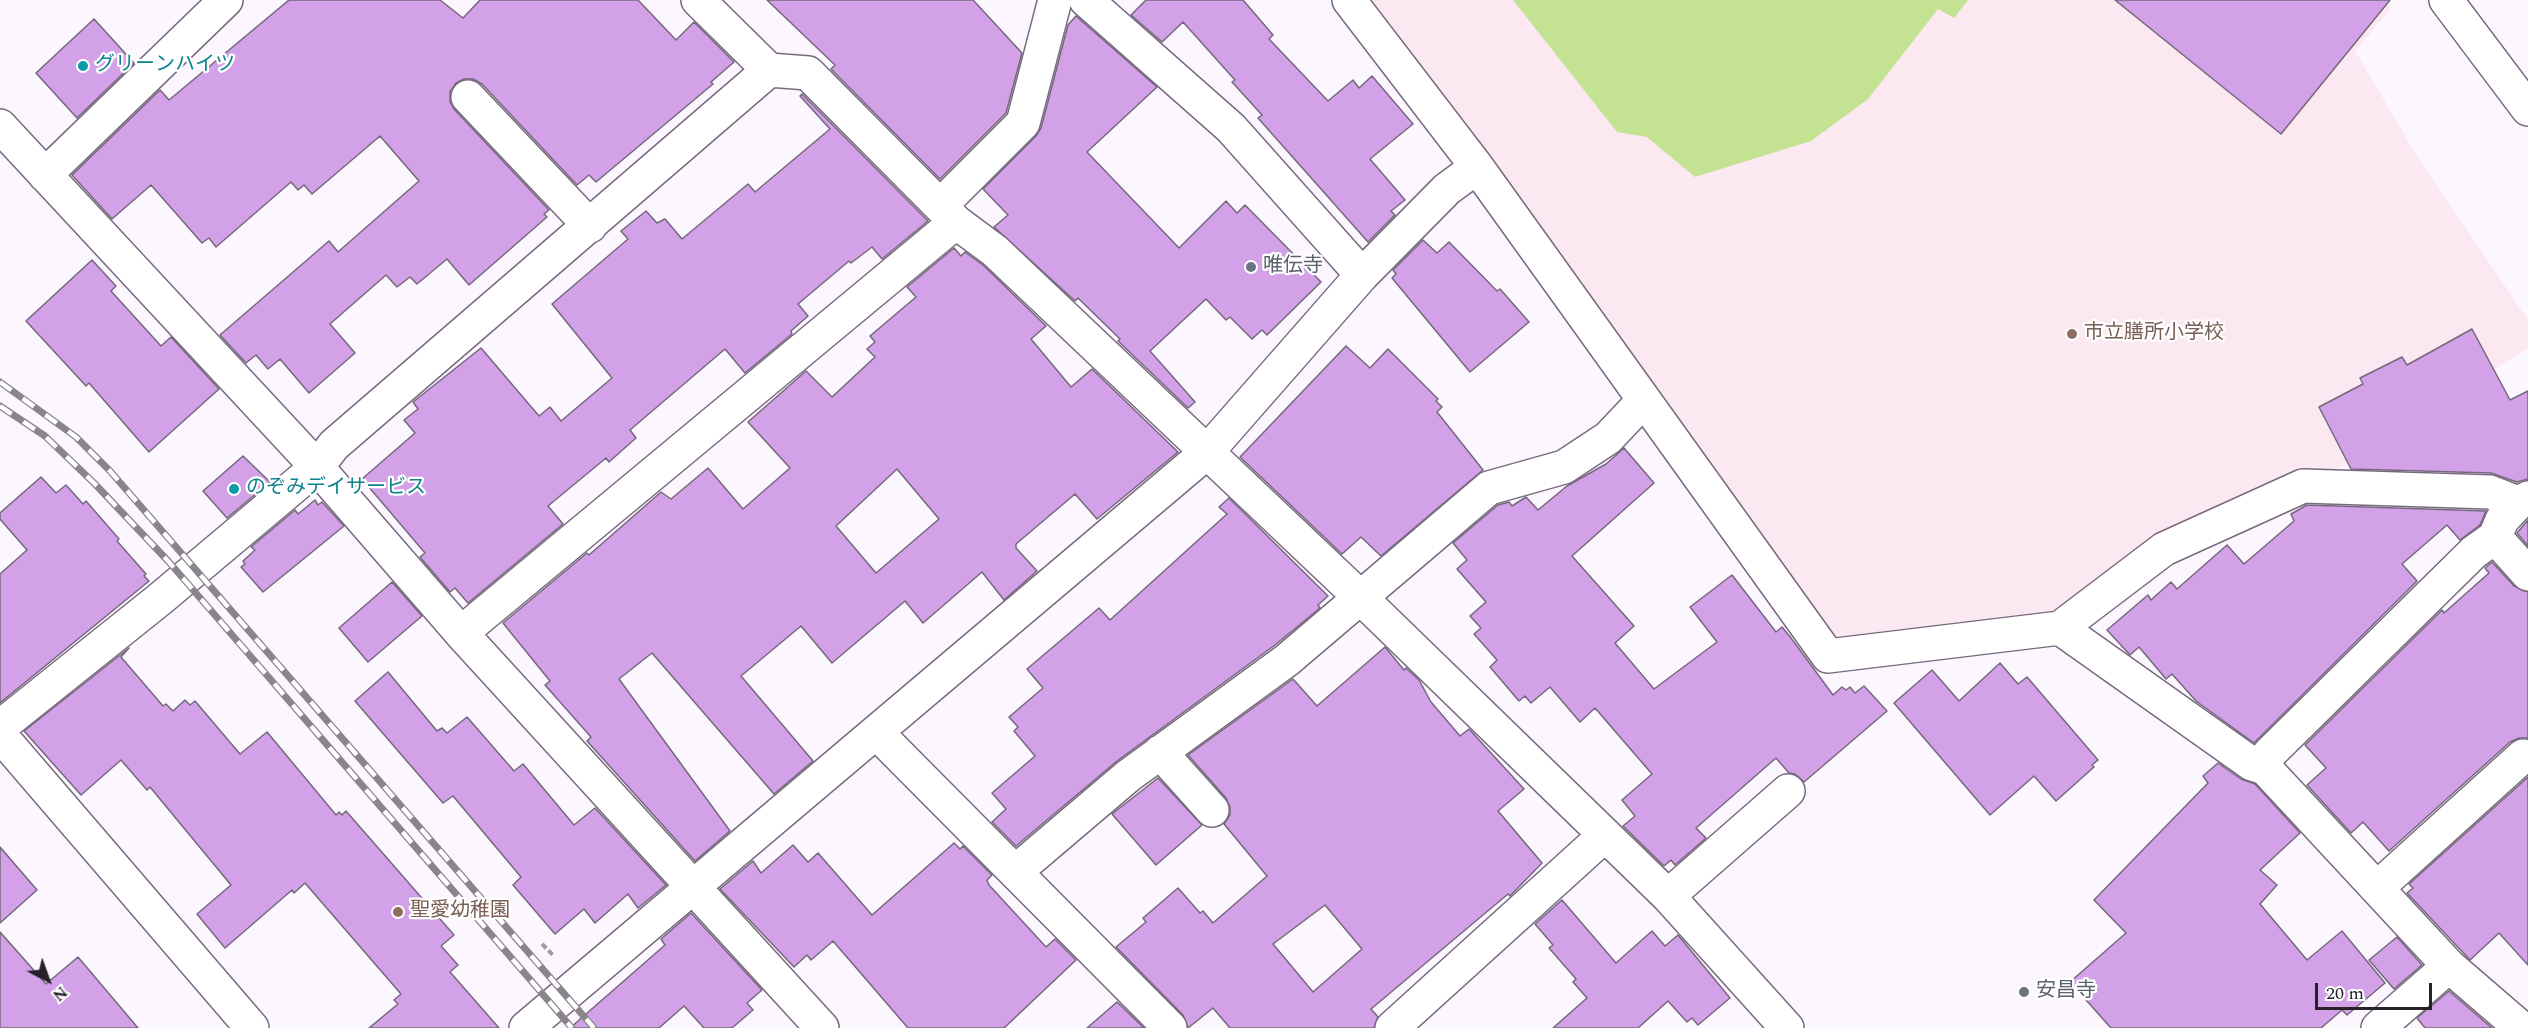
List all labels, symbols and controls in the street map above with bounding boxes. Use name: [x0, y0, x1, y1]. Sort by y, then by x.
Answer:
place label: グリーンハイツ: [95, 54, 235, 78]
marker: グリーンハイツ: [76, 59, 90, 73]
place label: 唯伝寺: [1263, 255, 1323, 279]
marker: 唯伝寺: [1244, 260, 1258, 274]
place label: 市立膳所小学校: [2084, 322, 2224, 346]
marker: 市立膳所小学校: [2065, 327, 2079, 341]
place label: のぞみデイサービス: [246, 477, 426, 501]
marker: のぞみデイサービス: [227, 482, 241, 496]
place label: 聖愛幼稚園: [410, 900, 510, 924]
marker: 聖愛幼稚園: [391, 905, 405, 919]
north arrow: [18, 950, 78, 1010]
scale bar: [2318, 971, 2435, 1009]
text: N: [47, 980, 73, 1007]
place label: 安昌寺: [2036, 980, 2096, 1004]
text: 20 m: [2326, 980, 2364, 1007]
marker: 安昌寺: [2017, 985, 2031, 999]

